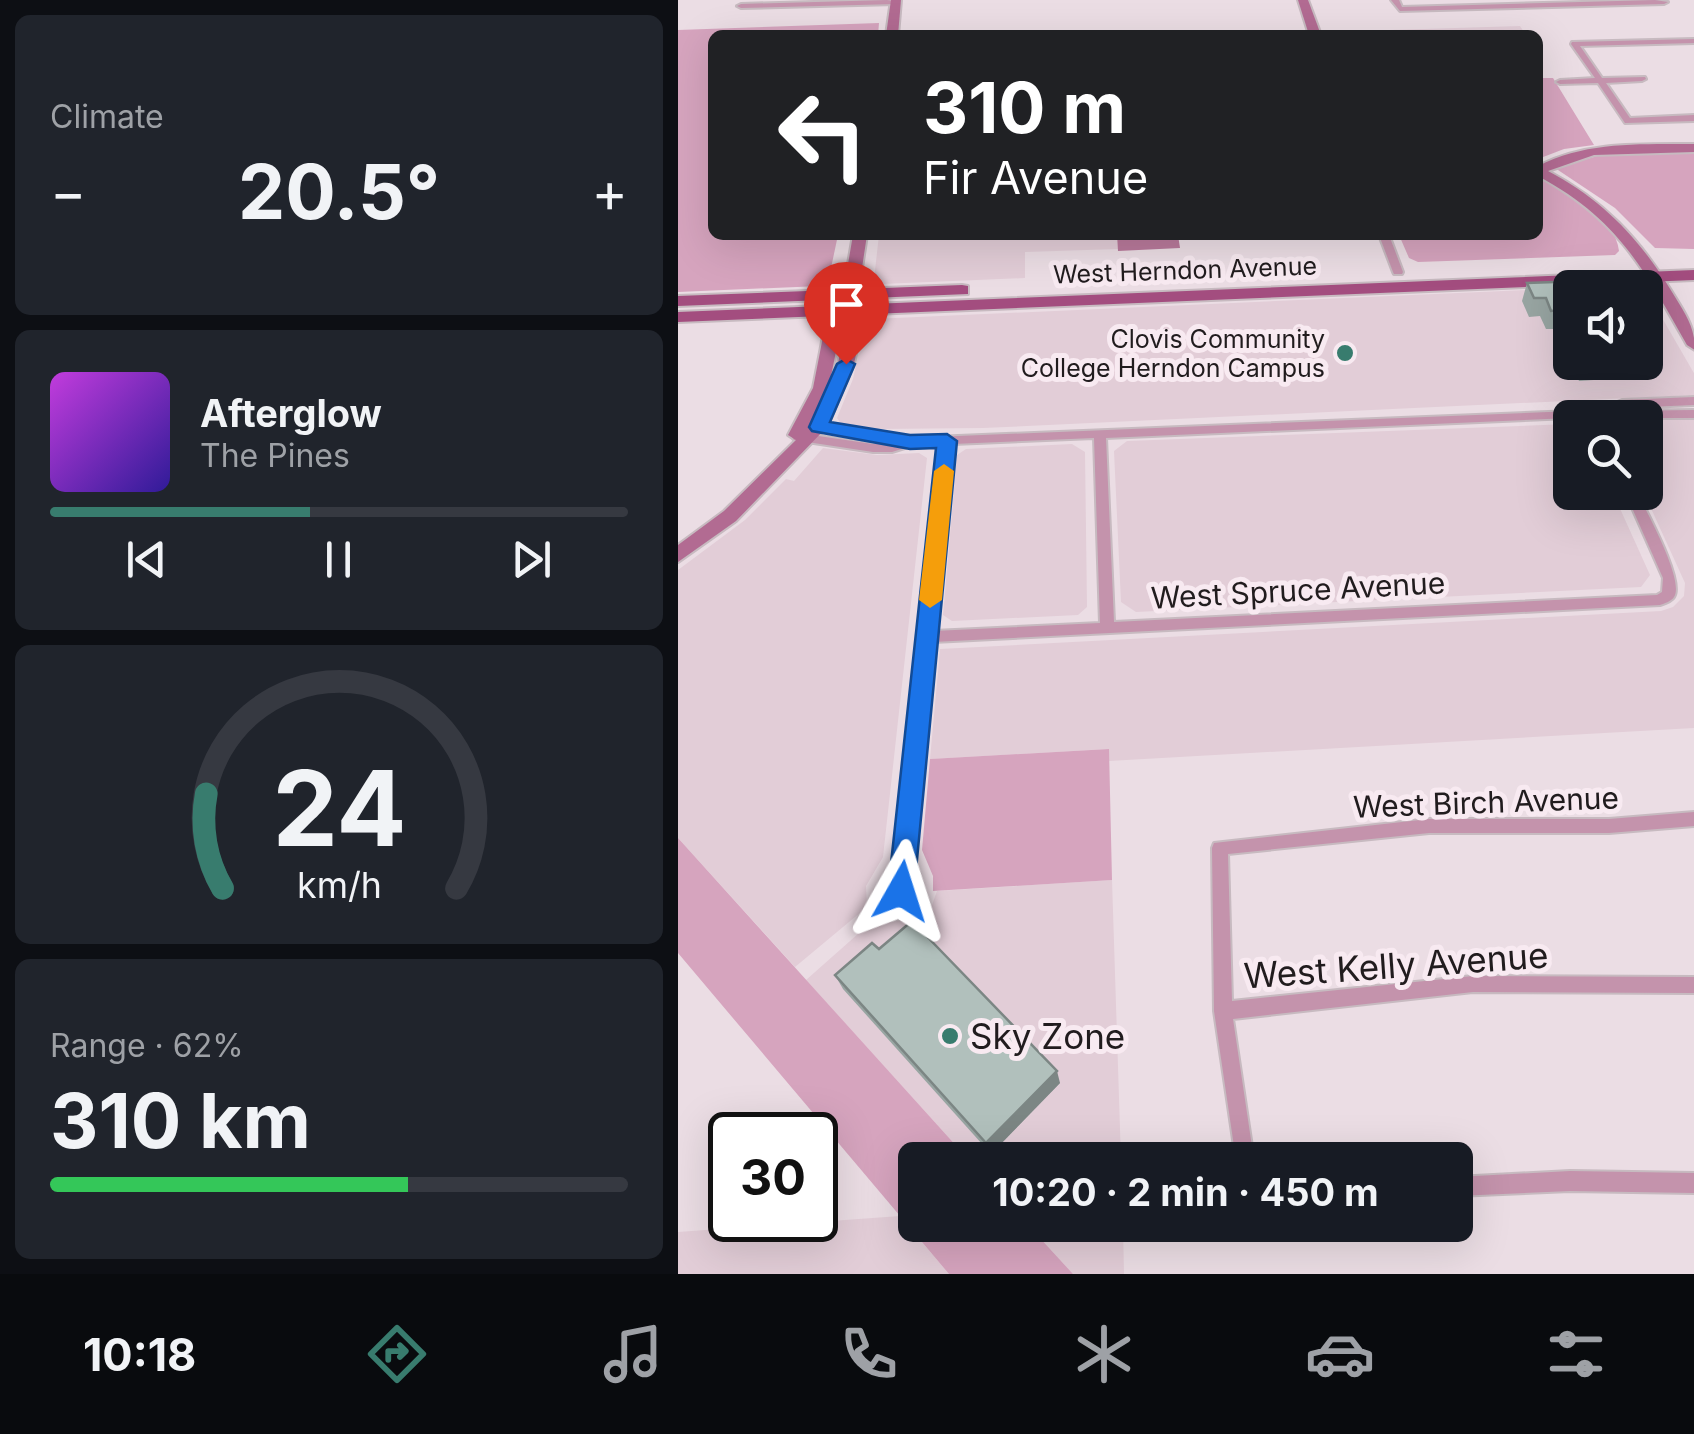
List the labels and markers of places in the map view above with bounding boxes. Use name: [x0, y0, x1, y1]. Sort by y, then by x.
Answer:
pin: [804, 262, 889, 365]
place label: Clovis Community College Herndon Campus: [1021, 324, 1325, 383]
marker: Clovis Community College Herndon Campus: [1334, 342, 1356, 364]
place label: Sky Zone: [970, 1015, 1125, 1057]
marker: Sky Zone: [939, 1025, 961, 1047]

